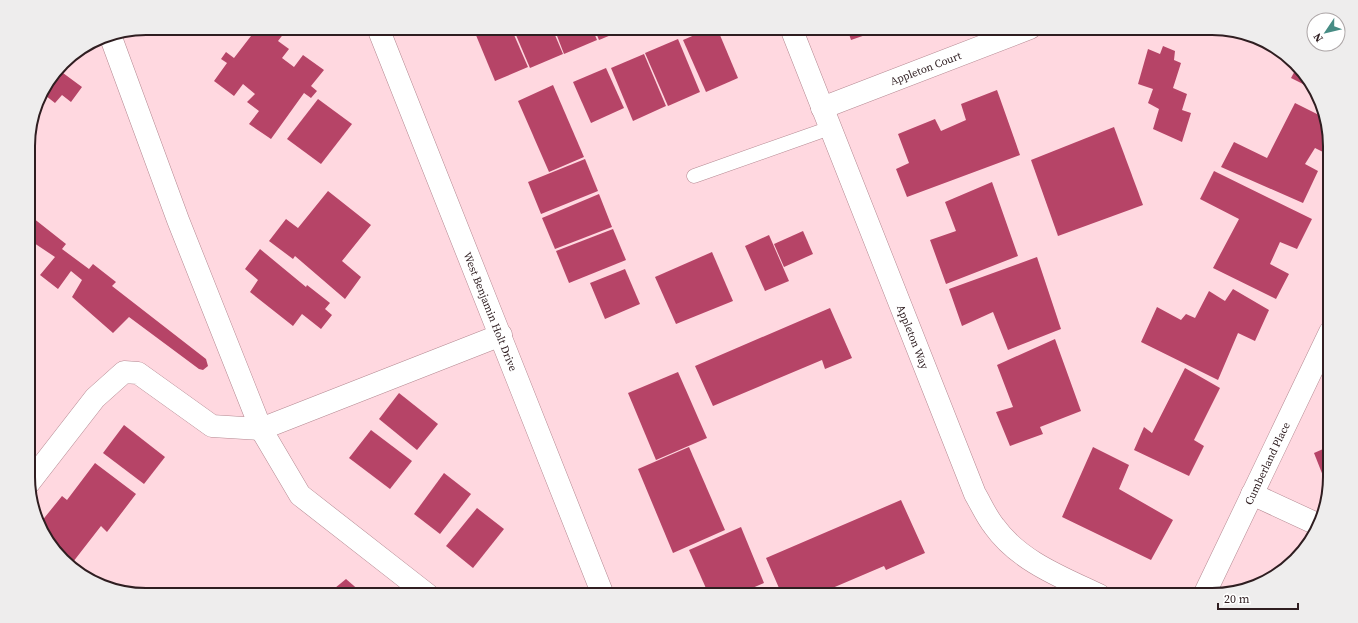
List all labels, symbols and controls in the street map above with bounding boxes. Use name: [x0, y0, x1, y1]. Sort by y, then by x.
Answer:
north arrow: [1306, 12, 1346, 52]
text: N: [1310, 30, 1327, 45]
street label: Appleton Court: [888, 48, 964, 89]
street label: West Benjamin Holt Drive: [460, 250, 521, 374]
street label: Appleton Way: [893, 303, 932, 372]
street label: Cumberland Place: [1241, 419, 1294, 507]
scale bar: [1218, 585, 1298, 611]
text: 20 m: [1224, 591, 1250, 607]

